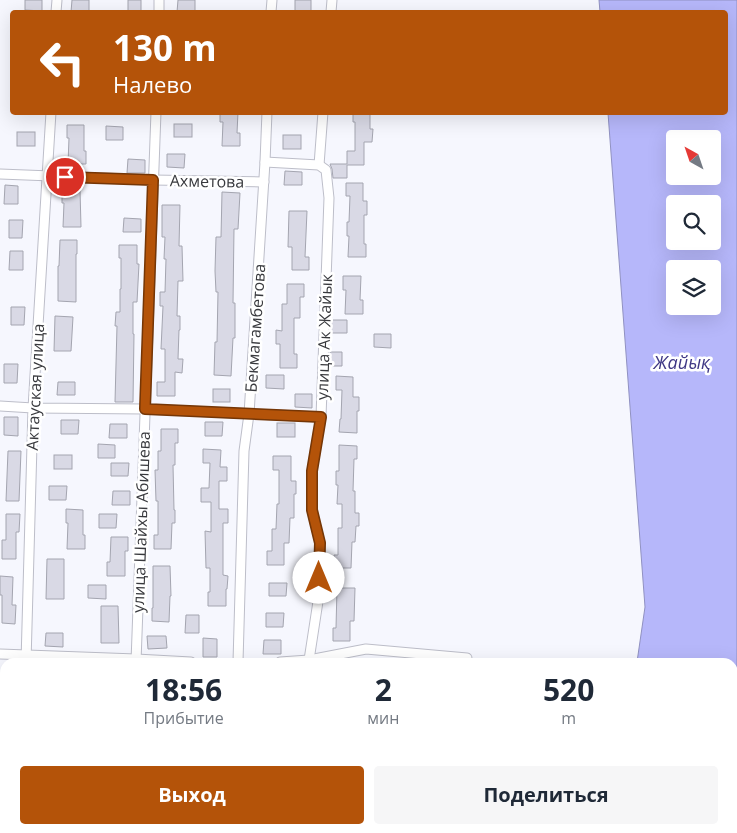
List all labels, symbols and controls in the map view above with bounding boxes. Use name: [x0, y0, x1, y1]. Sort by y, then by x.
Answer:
text: 130 m: [113, 24, 217, 71]
icon: left: [30, 30, 95, 95]
text: Налево: [113, 69, 192, 99]
north arrow: [666, 130, 721, 185]
map controls: [666, 130, 721, 315]
pin: [44, 156, 86, 198]
icon: arrive: [51, 163, 79, 191]
street label: Ахметова: [170, 169, 244, 193]
button: search: [666, 195, 721, 250]
button: layers: [666, 260, 721, 315]
street label: Бекмагамбетова: [240, 263, 270, 393]
street label: улица Ак Жайык: [311, 273, 337, 400]
street label: Актауская улица: [21, 323, 49, 451]
water label: Жайық: [653, 350, 711, 374]
street label: улица Шайхы Абишева: [127, 431, 155, 613]
position arrow: [292, 551, 344, 603]
text: 18:56: [145, 669, 222, 710]
text: 2: [375, 669, 392, 710]
text: 520: [543, 669, 594, 710]
text: Прибытие: [144, 707, 224, 729]
text: мин: [367, 707, 399, 729]
text: m: [561, 707, 576, 729]
button: Выход: [20, 766, 364, 824]
button: Поделиться: [374, 766, 718, 824]

